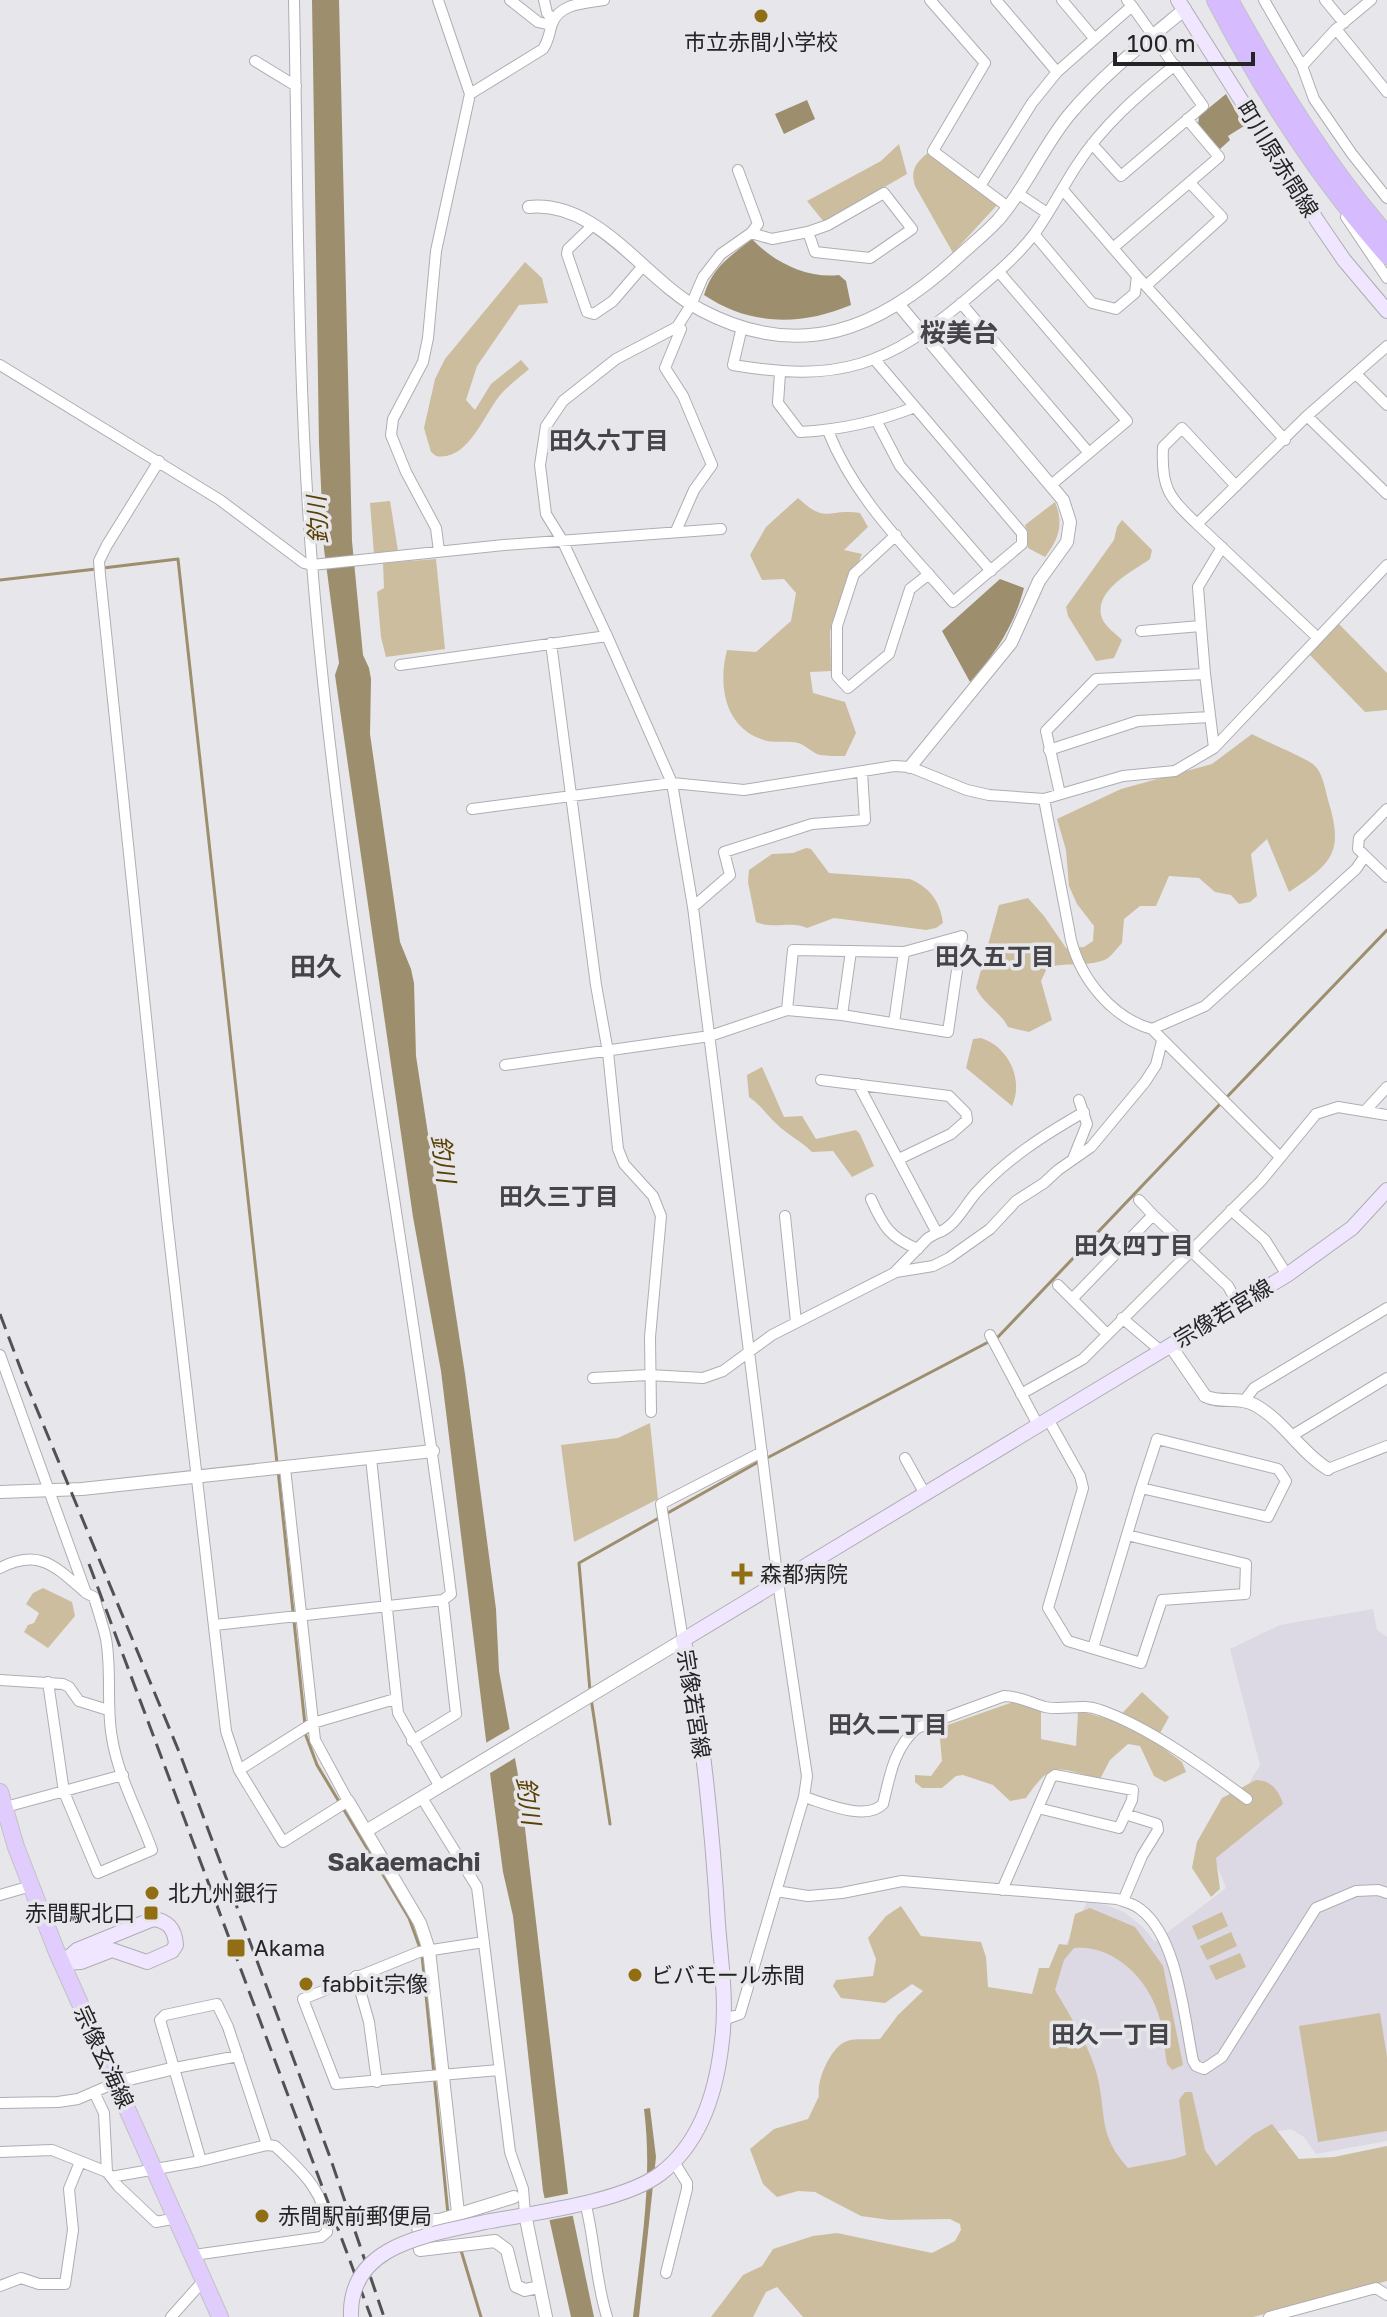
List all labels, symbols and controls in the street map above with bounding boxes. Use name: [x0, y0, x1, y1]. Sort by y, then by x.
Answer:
marker: 市立赤間小学校: [752, 7, 770, 25]
scale bar: [1115, 16, 1253, 66]
place label: 市立赤間小学校: [684, 28, 838, 55]
text: 100 m: [1127, 28, 1196, 57]
street label: 町川原赤間線: [1232, 96, 1325, 222]
district label: 桜美台: [920, 317, 998, 348]
district label: 田久六丁目: [549, 425, 669, 454]
water label: 釣川: [301, 492, 332, 545]
district label: 田久五丁目: [935, 941, 1055, 970]
district label: 田久: [290, 951, 342, 982]
water label: 釣川: [427, 1133, 463, 1188]
district label: 田久三丁目: [499, 1181, 619, 1210]
district label: 田久四丁目: [1074, 1230, 1194, 1259]
street label: 宗像若宮線: [1169, 1273, 1277, 1352]
place label: 森都病院: [760, 1560, 848, 1587]
marker: 森都病院: [731, 1563, 753, 1585]
street label: 宗像若宮線: [673, 1647, 716, 1760]
district label: 田久二丁目: [828, 1709, 948, 1738]
water label: 釣川: [512, 1775, 548, 1830]
district label: Sakaemachi: [327, 1846, 481, 1877]
place label: 北九州銀行: [168, 1879, 278, 1906]
marker: 北九州銀行: [143, 1884, 161, 1902]
place label: 赤間駅北口: [25, 1899, 135, 1926]
marker: 赤間駅北口: [142, 1904, 160, 1922]
place label: Akama: [254, 1934, 325, 1961]
marker: Akama: [225, 1937, 247, 1959]
place label: ビバモール赤間: [651, 1961, 805, 1988]
marker: ビバモール赤間: [626, 1966, 644, 1984]
place label: fabbit宗像: [322, 1970, 428, 1997]
marker: fabbit宗像: [297, 1975, 315, 1993]
street label: 宗像玄海線: [69, 2001, 140, 2112]
district label: 田久一丁目: [1051, 2019, 1171, 2048]
place label: 赤間駅前郵便局: [278, 2202, 432, 2229]
marker: 赤間駅前郵便局: [253, 2207, 271, 2225]

